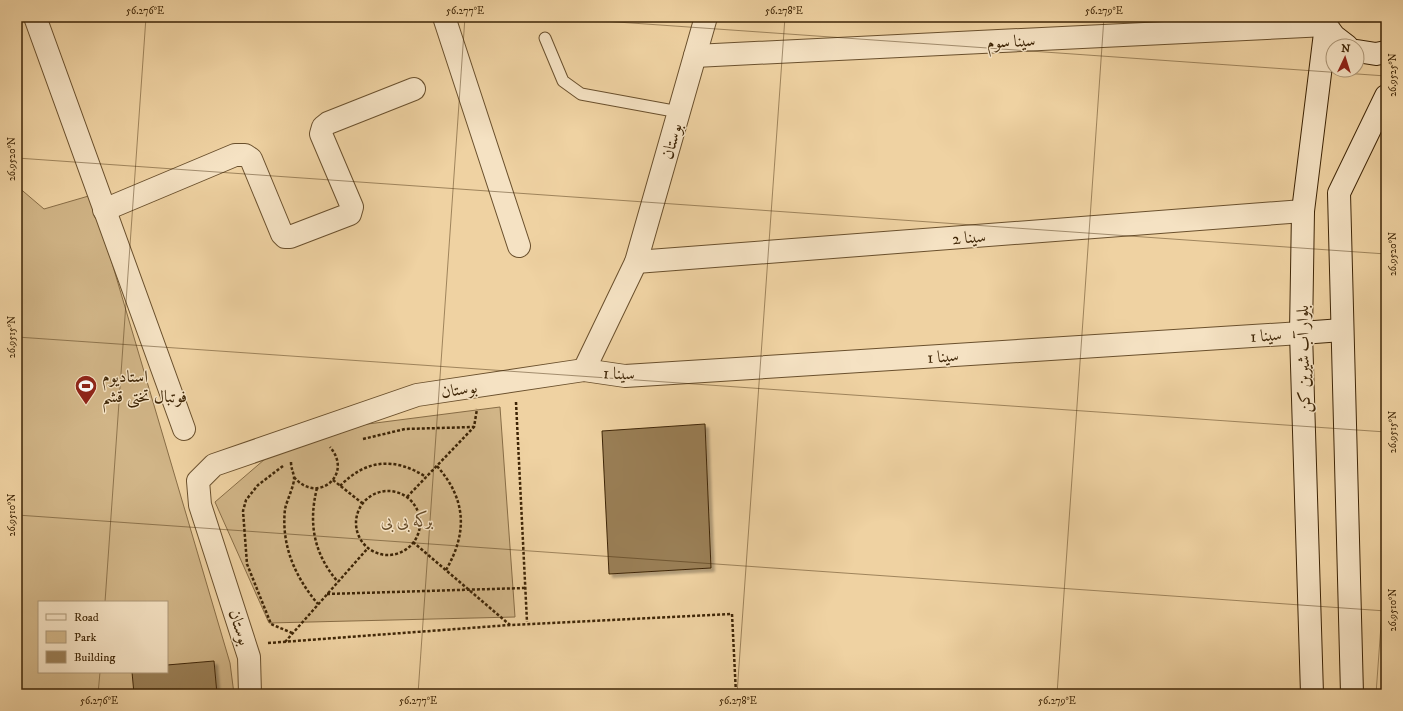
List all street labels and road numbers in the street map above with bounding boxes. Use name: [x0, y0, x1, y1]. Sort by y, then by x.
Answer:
street label: سینا سوم: [986, 30, 1036, 57]
street label: بوستان: [656, 121, 688, 162]
street label: سینا 2: [951, 226, 987, 250]
street label: بلوار آب شیرین کن: [1292, 305, 1316, 413]
street label: سینا 1: [1249, 324, 1283, 348]
street label: سینا 1: [926, 345, 960, 369]
street label: سینا 1: [603, 362, 635, 386]
street label: بوستان: [440, 377, 479, 403]
street label: بوستان: [223, 607, 255, 648]

